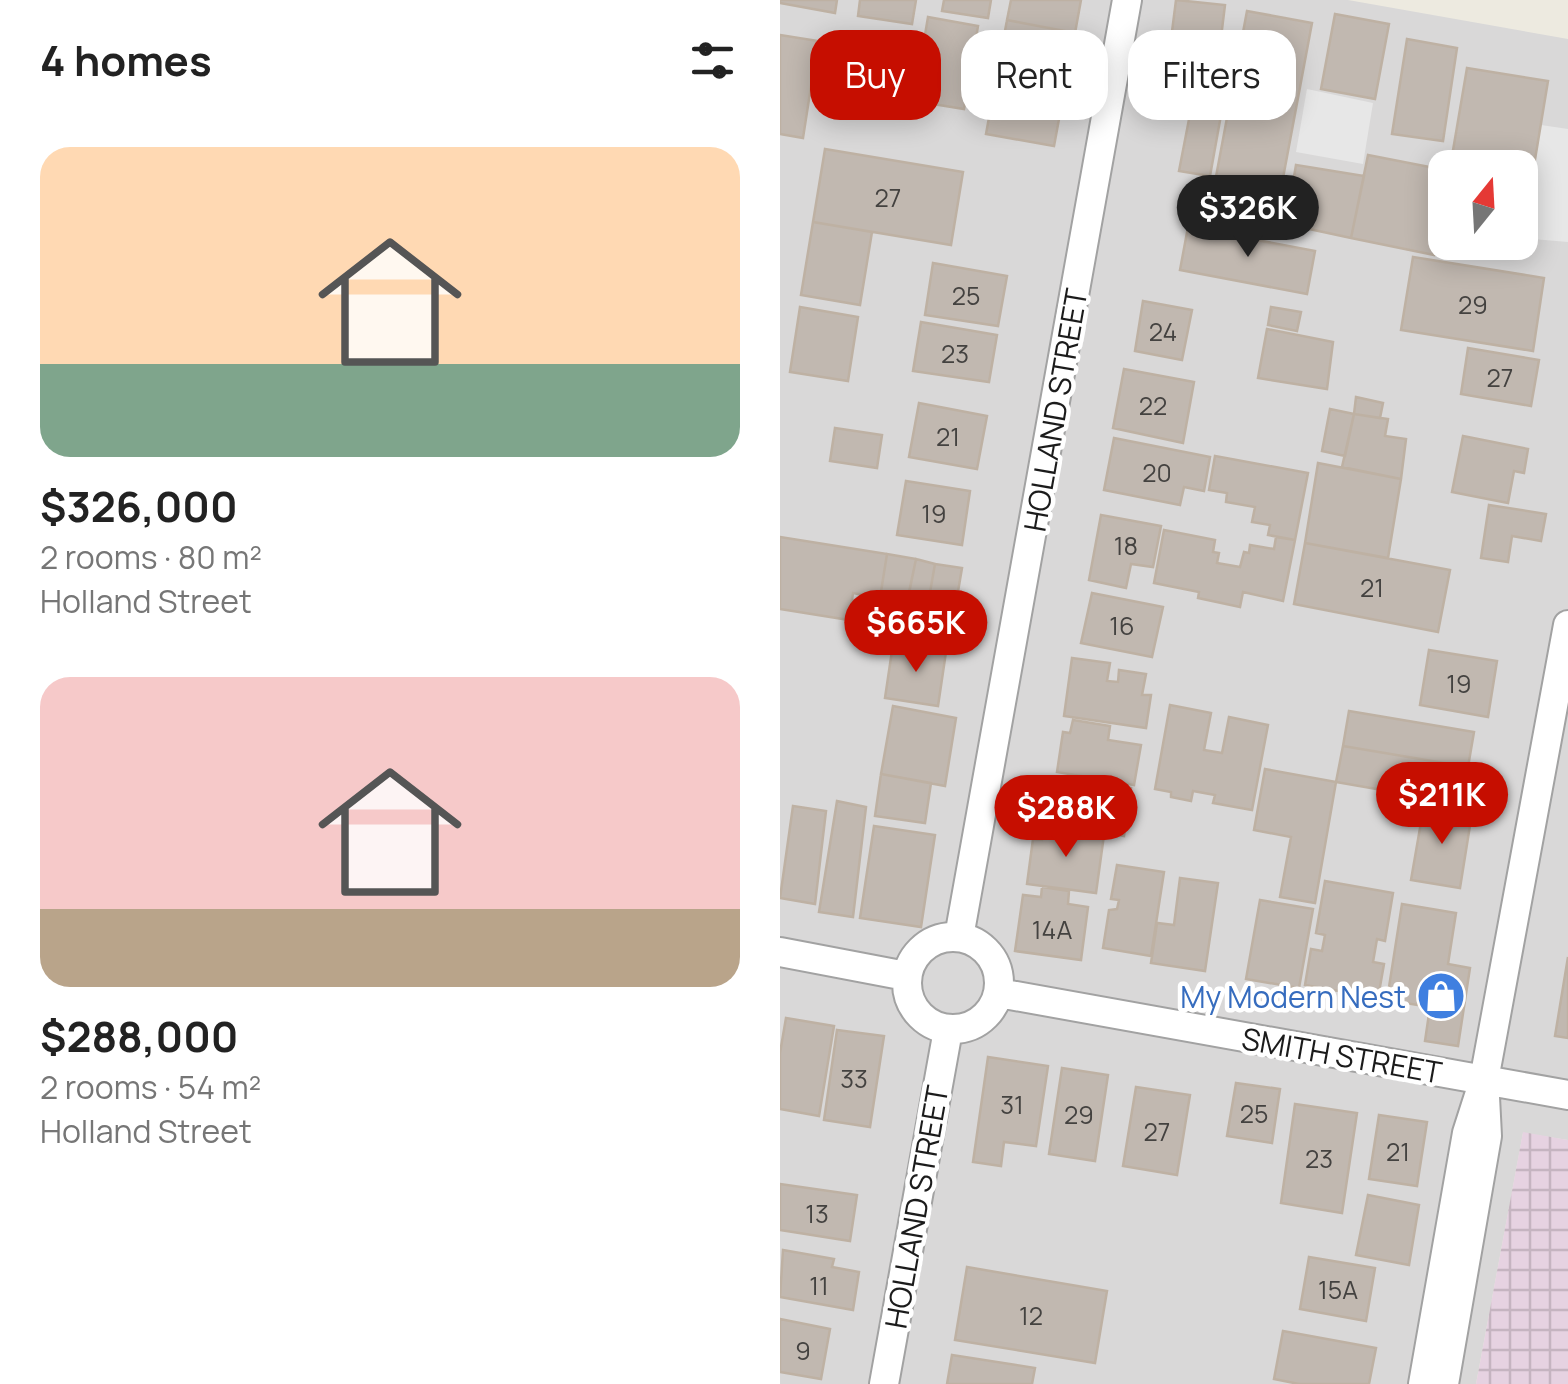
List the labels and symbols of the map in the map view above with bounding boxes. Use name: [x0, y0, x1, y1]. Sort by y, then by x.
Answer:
north arrow: [1428, 150, 1538, 260]
pin: $326K: [1178, 175, 1318, 260]
house number: 27: [875, 180, 901, 215]
house number: 25: [952, 278, 980, 313]
street label: HOLLAND STREET: [1013, 285, 1097, 535]
house number: 29: [1458, 287, 1488, 322]
house number: 24: [1149, 314, 1177, 349]
house number: 23: [941, 336, 969, 371]
house number: 27: [1487, 360, 1513, 395]
house number: 22: [1139, 388, 1167, 423]
house number: 21: [936, 419, 960, 454]
house number: 20: [1142, 455, 1172, 490]
house number: 19: [921, 496, 947, 531]
house number: 18: [1114, 528, 1138, 563]
house number: 21: [1360, 570, 1384, 605]
pin: $665K: [846, 590, 986, 675]
house number: 16: [1109, 608, 1135, 643]
house number: 19: [1446, 666, 1472, 701]
pin: $211K: [1372, 762, 1512, 847]
pin: $288K: [996, 775, 1136, 860]
house number: 14A: [1032, 912, 1072, 947]
shop icon: My Modern Nest: [1415, 970, 1467, 1022]
place label: My Modern Nest: [1180, 976, 1406, 1017]
street label: SMITH STREET: [1239, 1017, 1445, 1093]
house number: 33: [840, 1061, 868, 1096]
street label: HOLLAND STREET: [874, 1082, 958, 1332]
house number: 31: [1000, 1087, 1024, 1122]
house number: 25: [1240, 1096, 1268, 1131]
house number: 29: [1064, 1097, 1094, 1132]
house number: 27: [1144, 1114, 1170, 1149]
house number: 21: [1386, 1134, 1410, 1169]
house number: 23: [1305, 1141, 1333, 1176]
house number: 13: [805, 1196, 829, 1231]
house number: 11: [809, 1268, 829, 1303]
house number: 15A: [1318, 1272, 1358, 1307]
house number: 12: [1019, 1298, 1043, 1333]
house number: 9: [795, 1333, 811, 1368]

